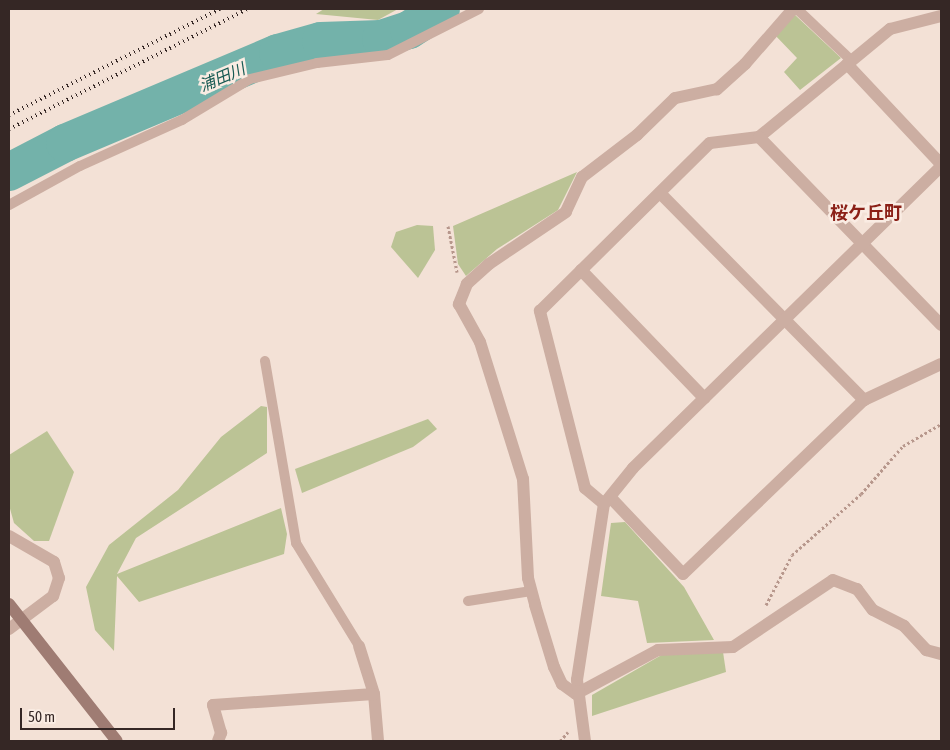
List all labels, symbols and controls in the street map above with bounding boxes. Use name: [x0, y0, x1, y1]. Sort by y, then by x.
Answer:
water label: 浦田川: [196, 59, 248, 95]
district label: 桜ケ丘町: [830, 202, 902, 224]
scale bar: [22, 698, 178, 730]
text: 50 m: [28, 708, 55, 725]

